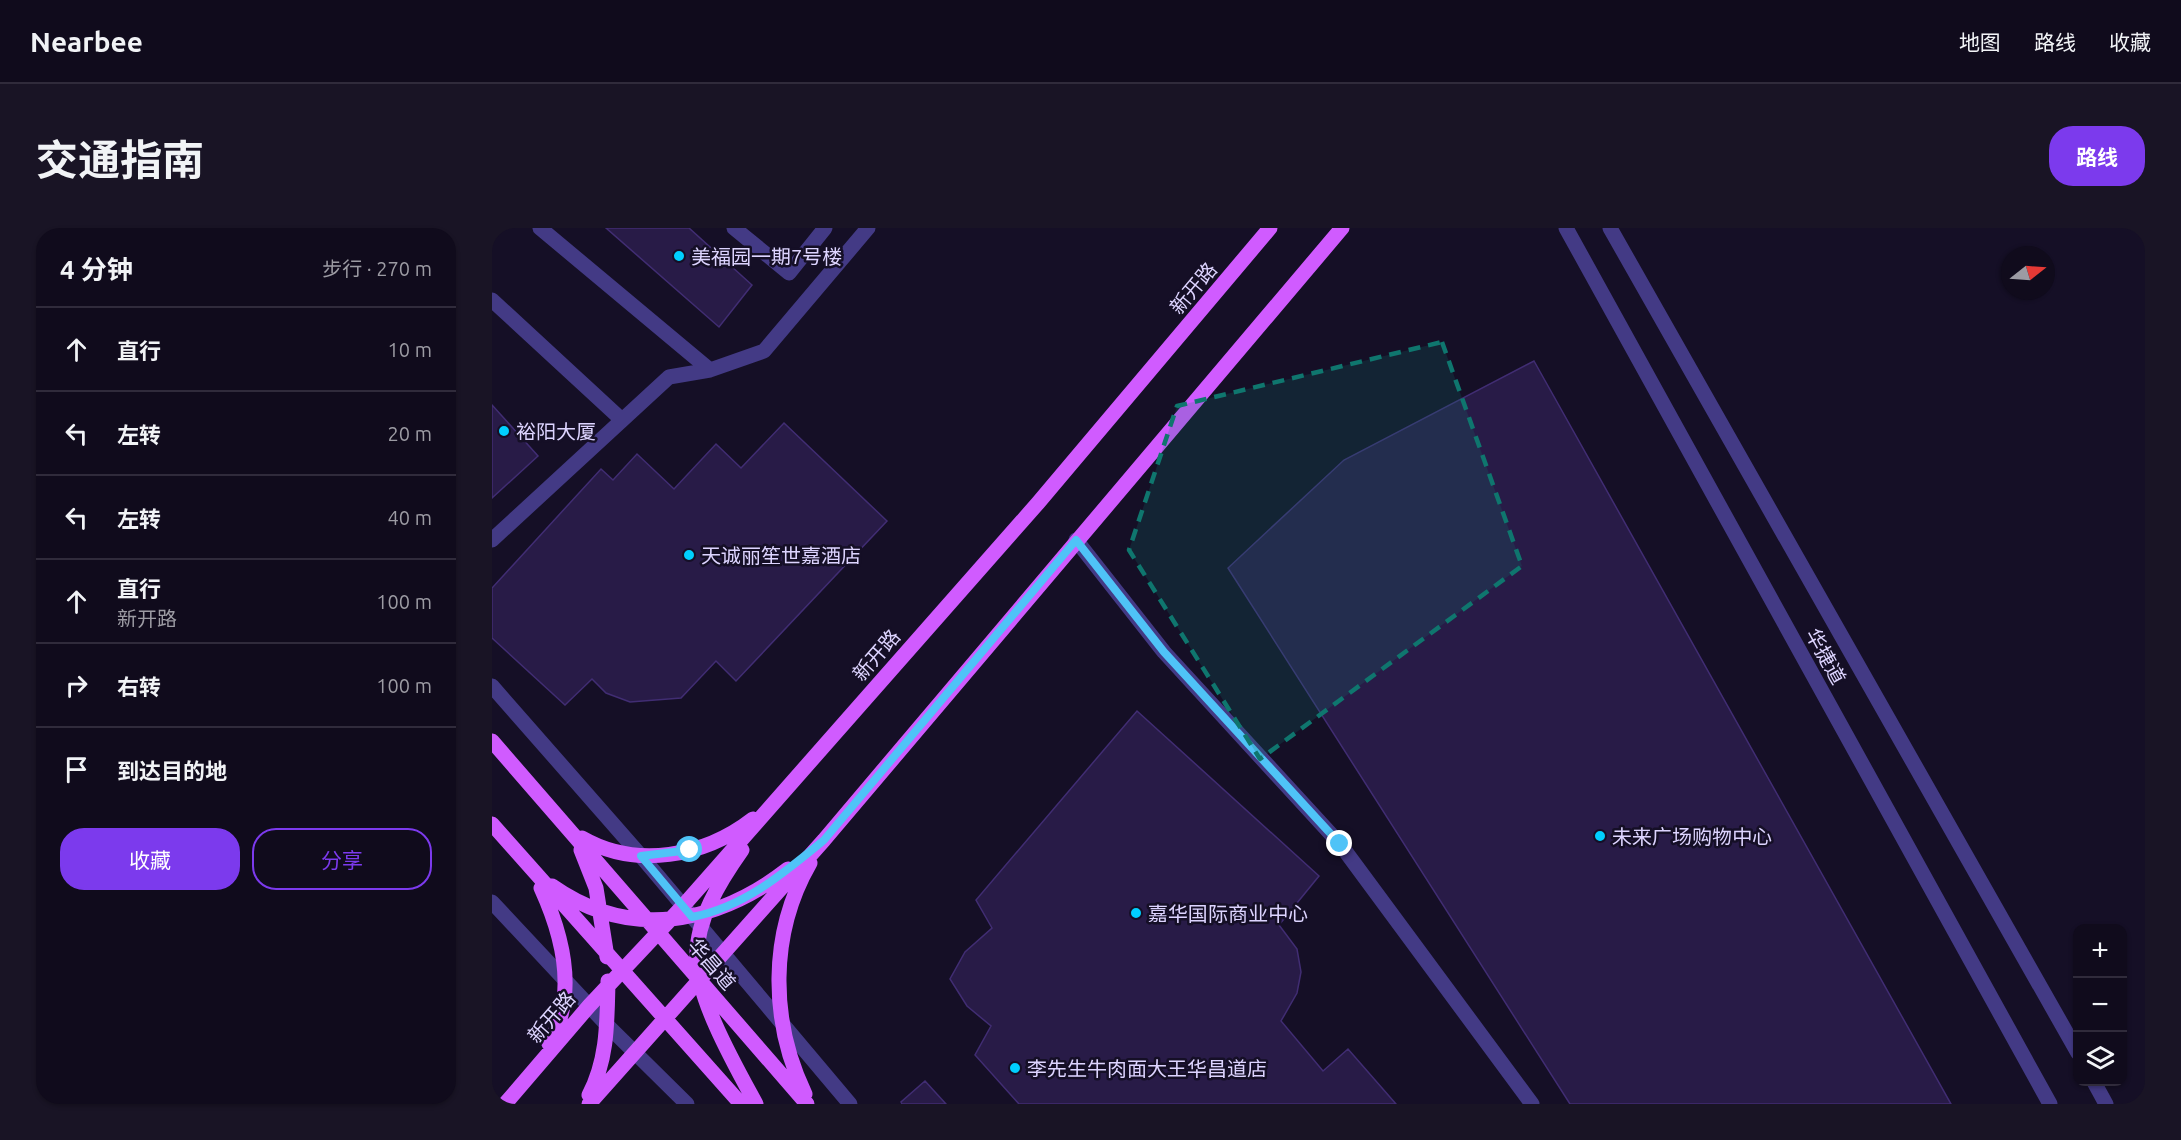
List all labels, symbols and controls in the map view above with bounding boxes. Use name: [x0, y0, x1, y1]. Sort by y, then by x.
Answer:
text: Nearbee: [30, 26, 143, 57]
text: 地图: [1959, 30, 2001, 54]
text: 路线: [2034, 30, 2076, 54]
text: 收藏: [2109, 30, 2151, 54]
button: 路线: [2049, 126, 2145, 186]
text: 交通指南: [36, 136, 204, 183]
place label: 美福园一期7号楼: [691, 245, 842, 268]
north arrow: [2001, 246, 2055, 300]
marker: 美福园一期7号楼: [672, 249, 686, 263]
text: 4 分钟: [60, 255, 133, 284]
text: 步行 · 270 m: [322, 257, 432, 280]
street label: 新开路: [1165, 258, 1221, 318]
icon: ahead: [60, 333, 93, 366]
text: 直行: [117, 338, 161, 363]
text: 10 m: [388, 338, 432, 361]
icon: left: [60, 417, 93, 450]
place label: 裕阳大厦: [516, 420, 596, 443]
text: 左转: [117, 422, 161, 447]
text: 20 m: [388, 422, 432, 445]
marker: 裕阳大厦: [497, 424, 511, 438]
icon: left: [60, 501, 93, 534]
text: 左转: [117, 506, 161, 531]
text: 40 m: [388, 506, 432, 529]
place label: 天诚丽笙世嘉酒店: [701, 544, 861, 567]
marker: 天诚丽笙世嘉酒店: [682, 548, 696, 562]
text: 直行: [117, 576, 161, 601]
icon: ahead: [60, 585, 93, 618]
text: 100 m: [376, 590, 432, 613]
text: 新开路: [117, 607, 177, 630]
street label: 华捷道: [1801, 624, 1851, 688]
street label: 新开路: [848, 625, 904, 685]
icon: right: [60, 669, 93, 702]
text: 右转: [117, 674, 161, 699]
text: 100 m: [376, 674, 432, 697]
icon: arrive: [60, 753, 93, 786]
text: 到达目的地: [117, 758, 227, 783]
place label: 未来广场购物中心: [1612, 825, 1772, 848]
button: 收藏: [60, 828, 240, 890]
button: 分享: [252, 828, 432, 890]
marker: 未来广场购物中心: [1593, 829, 1607, 843]
route end: [1326, 830, 1352, 856]
route start: [676, 836, 702, 862]
place label: 嘉华国际商业中心: [1148, 902, 1308, 925]
marker: 嘉华国际商业中心: [1129, 906, 1143, 920]
map controls: [2073, 924, 2127, 1086]
button: +: [2073, 924, 2127, 978]
street label: 华昌道: [684, 934, 740, 994]
button: −: [2073, 978, 2127, 1032]
street label: 新开路: [523, 987, 579, 1047]
button: layers: [2073, 1032, 2127, 1086]
place label: 李先生牛肉面大王华昌道店: [1027, 1057, 1267, 1080]
marker: 李先生牛肉面大王华昌道店: [1008, 1061, 1022, 1075]

